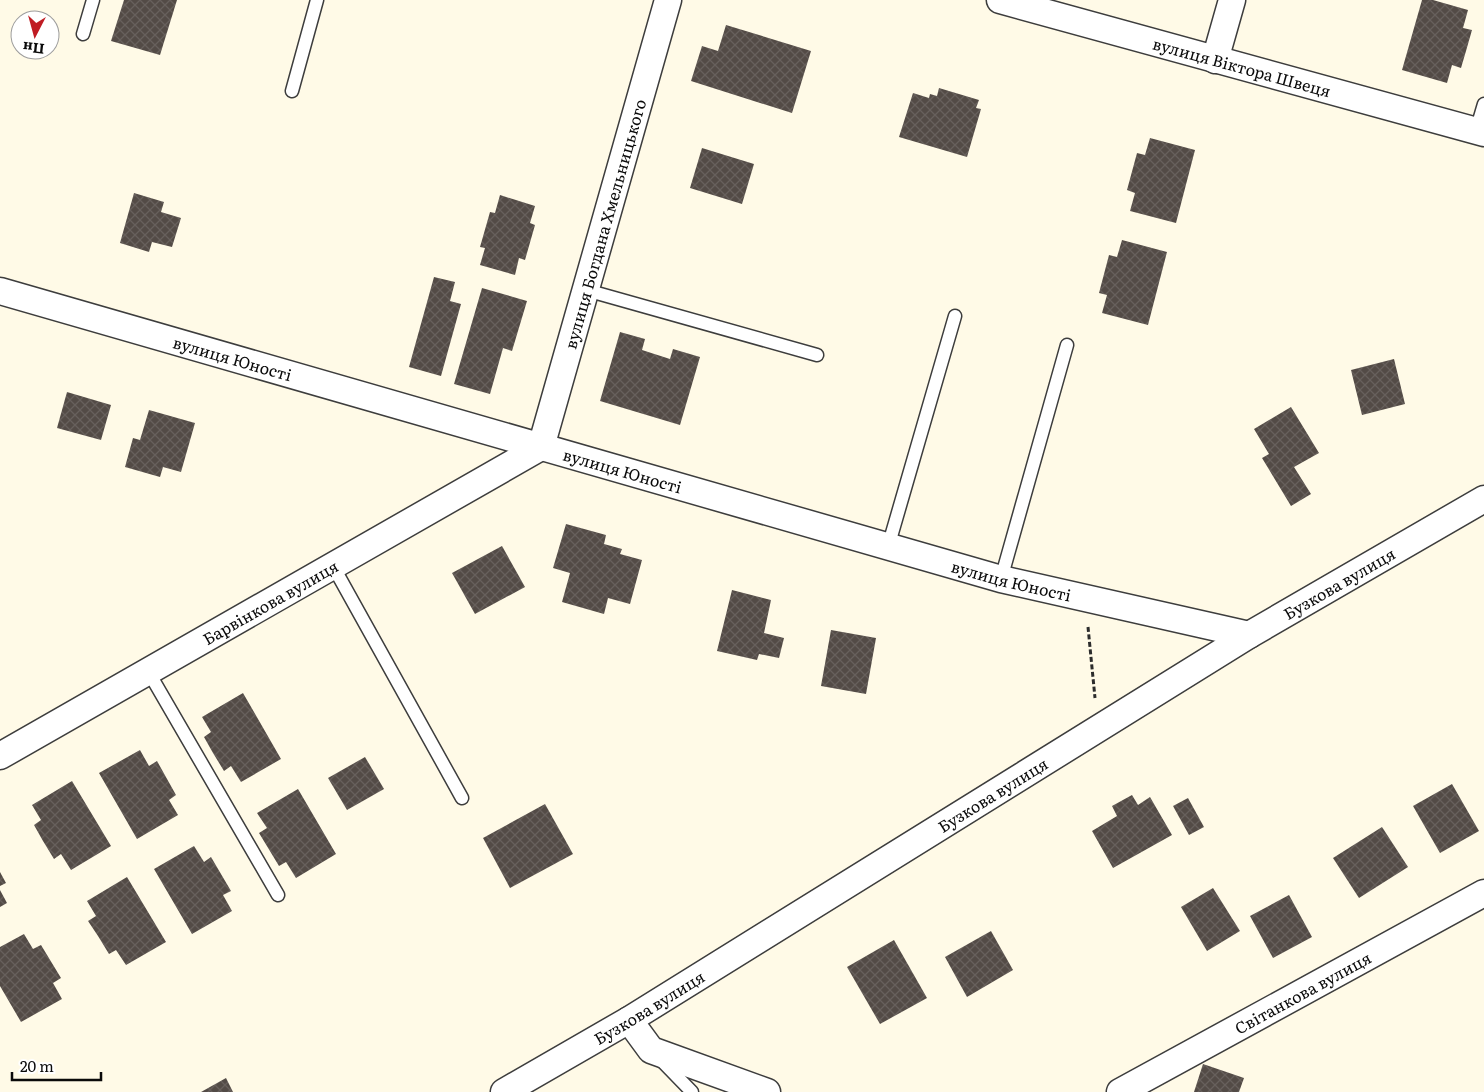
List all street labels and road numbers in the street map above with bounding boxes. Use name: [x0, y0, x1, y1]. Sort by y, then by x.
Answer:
street label: вулиця Віктора Швеця: [1150, 31, 1334, 102]
street label: вулиця Богдана Хмельницького: [557, 96, 651, 352]
street label: вулиця Юності: [170, 329, 295, 386]
street label: вулиця Юності: [560, 442, 685, 499]
street label: Бузкова вулиця: [1279, 541, 1399, 625]
street label: Барвінкова вулиця: [198, 553, 342, 650]
street label: вулиця Юності: [949, 553, 1074, 606]
street label: Бузкова вулиця: [933, 751, 1052, 838]
street label: Світанкова вулиця: [1230, 945, 1375, 1039]
street label: Бузкова вулиця: [589, 964, 709, 1050]

